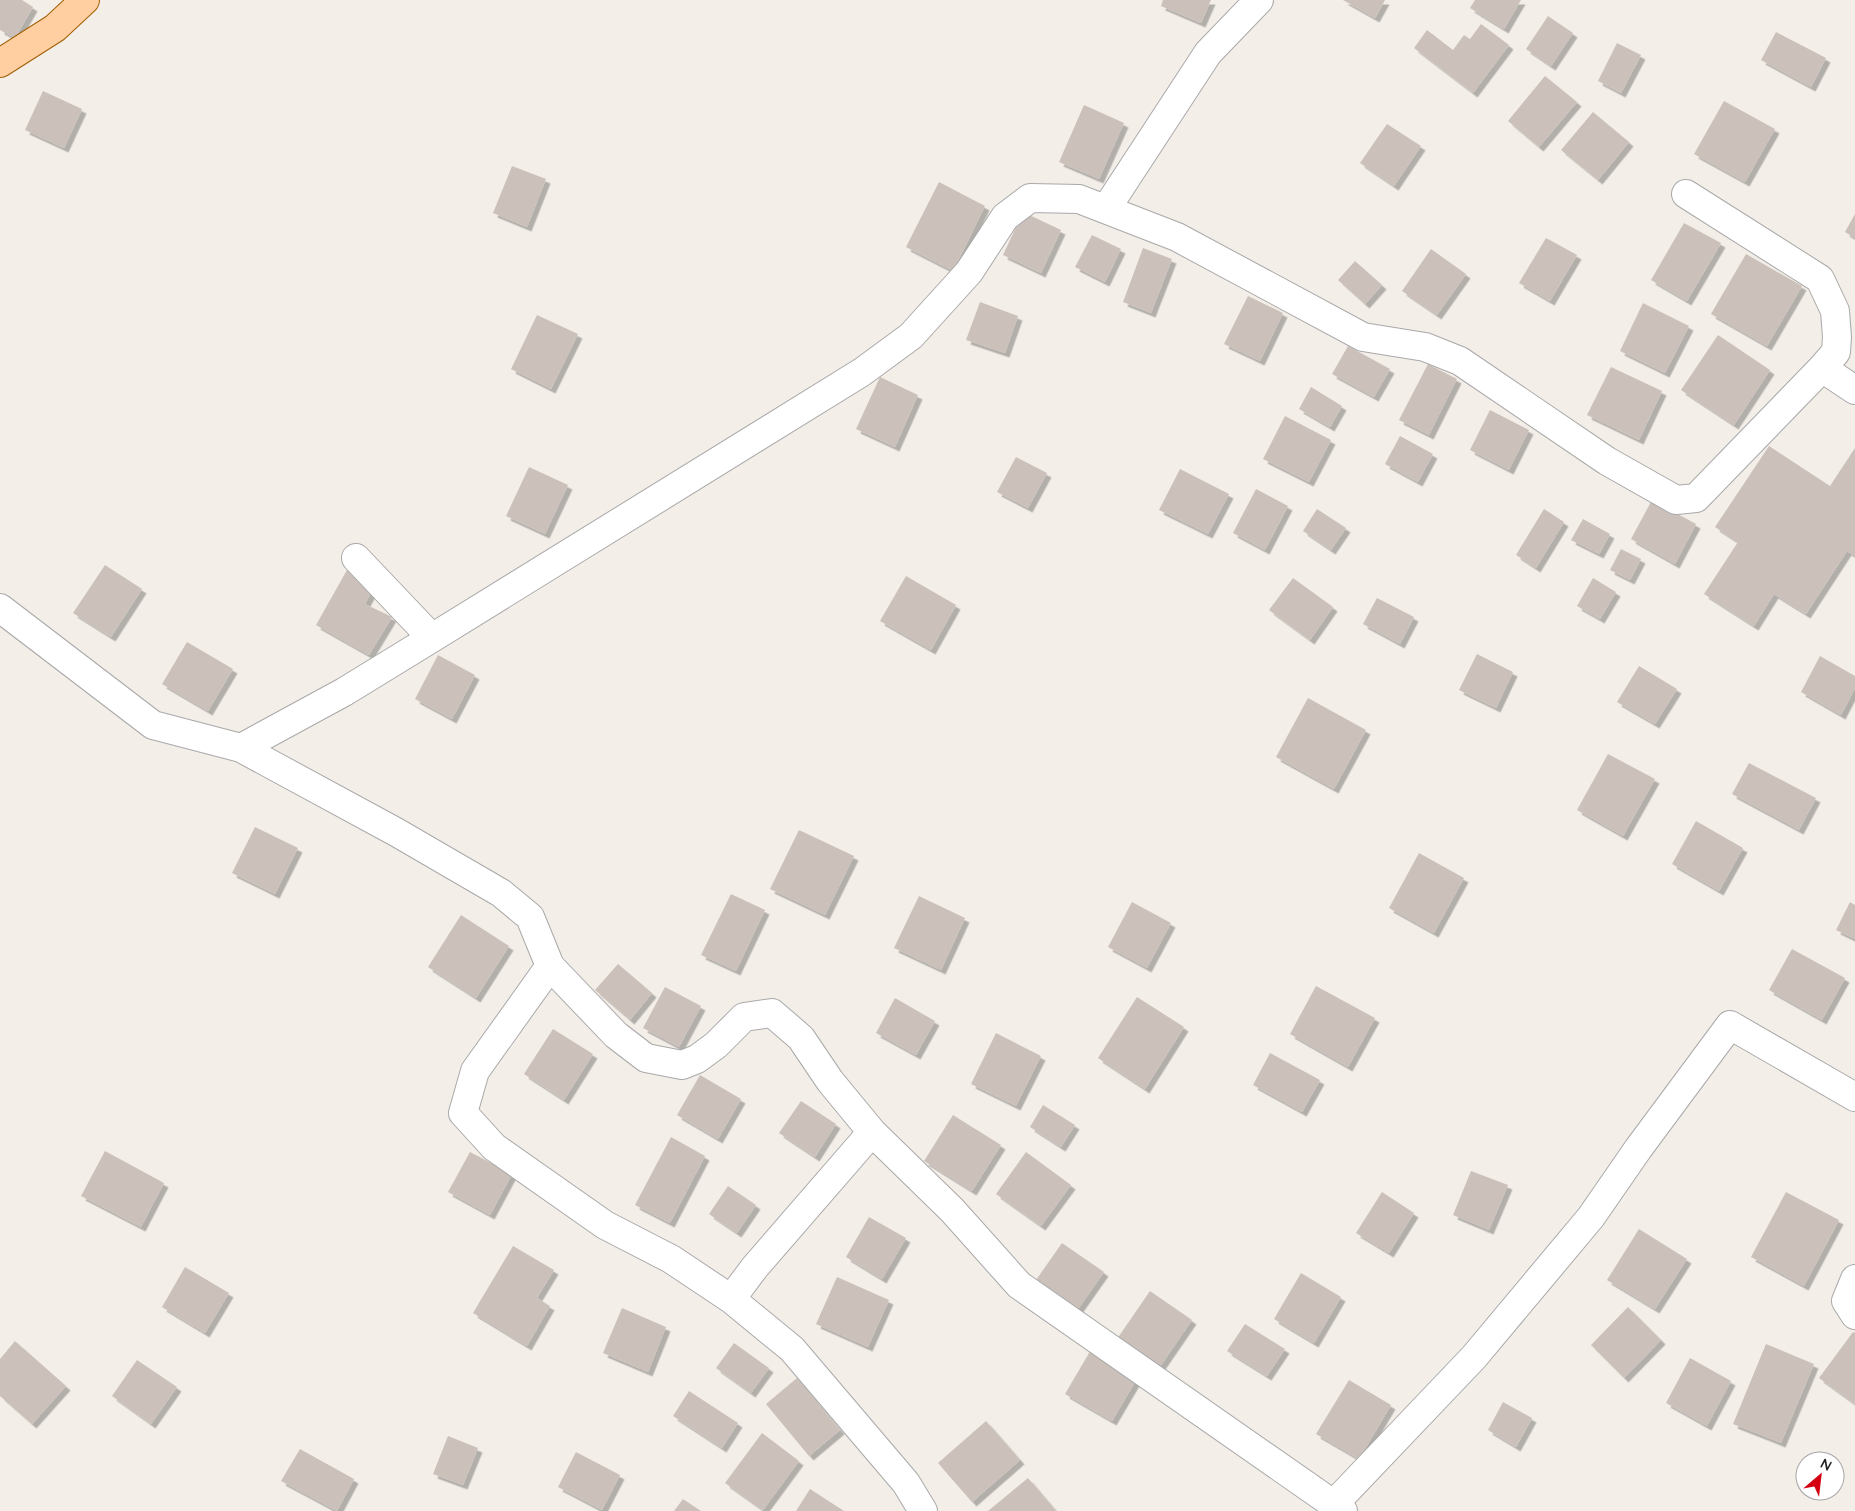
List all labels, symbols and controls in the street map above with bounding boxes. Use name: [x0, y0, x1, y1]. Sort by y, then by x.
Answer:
north arrow: [1795, 1451, 1845, 1501]
text: N: [1817, 1454, 1835, 1475]

